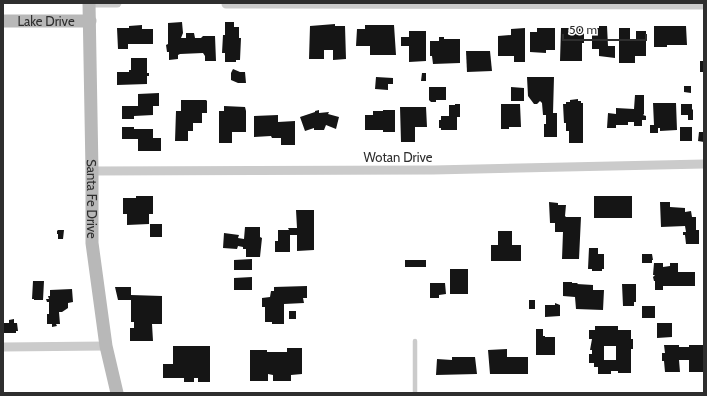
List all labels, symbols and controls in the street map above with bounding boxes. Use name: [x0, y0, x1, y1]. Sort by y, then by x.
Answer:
street label: Lake Drive: [17, 13, 75, 29]
scale bar: [563, 16, 646, 42]
text: 50 m: [569, 22, 597, 37]
street label: Wotan Drive: [364, 149, 433, 165]
street label: Santa Fe Drive: [84, 159, 100, 239]

